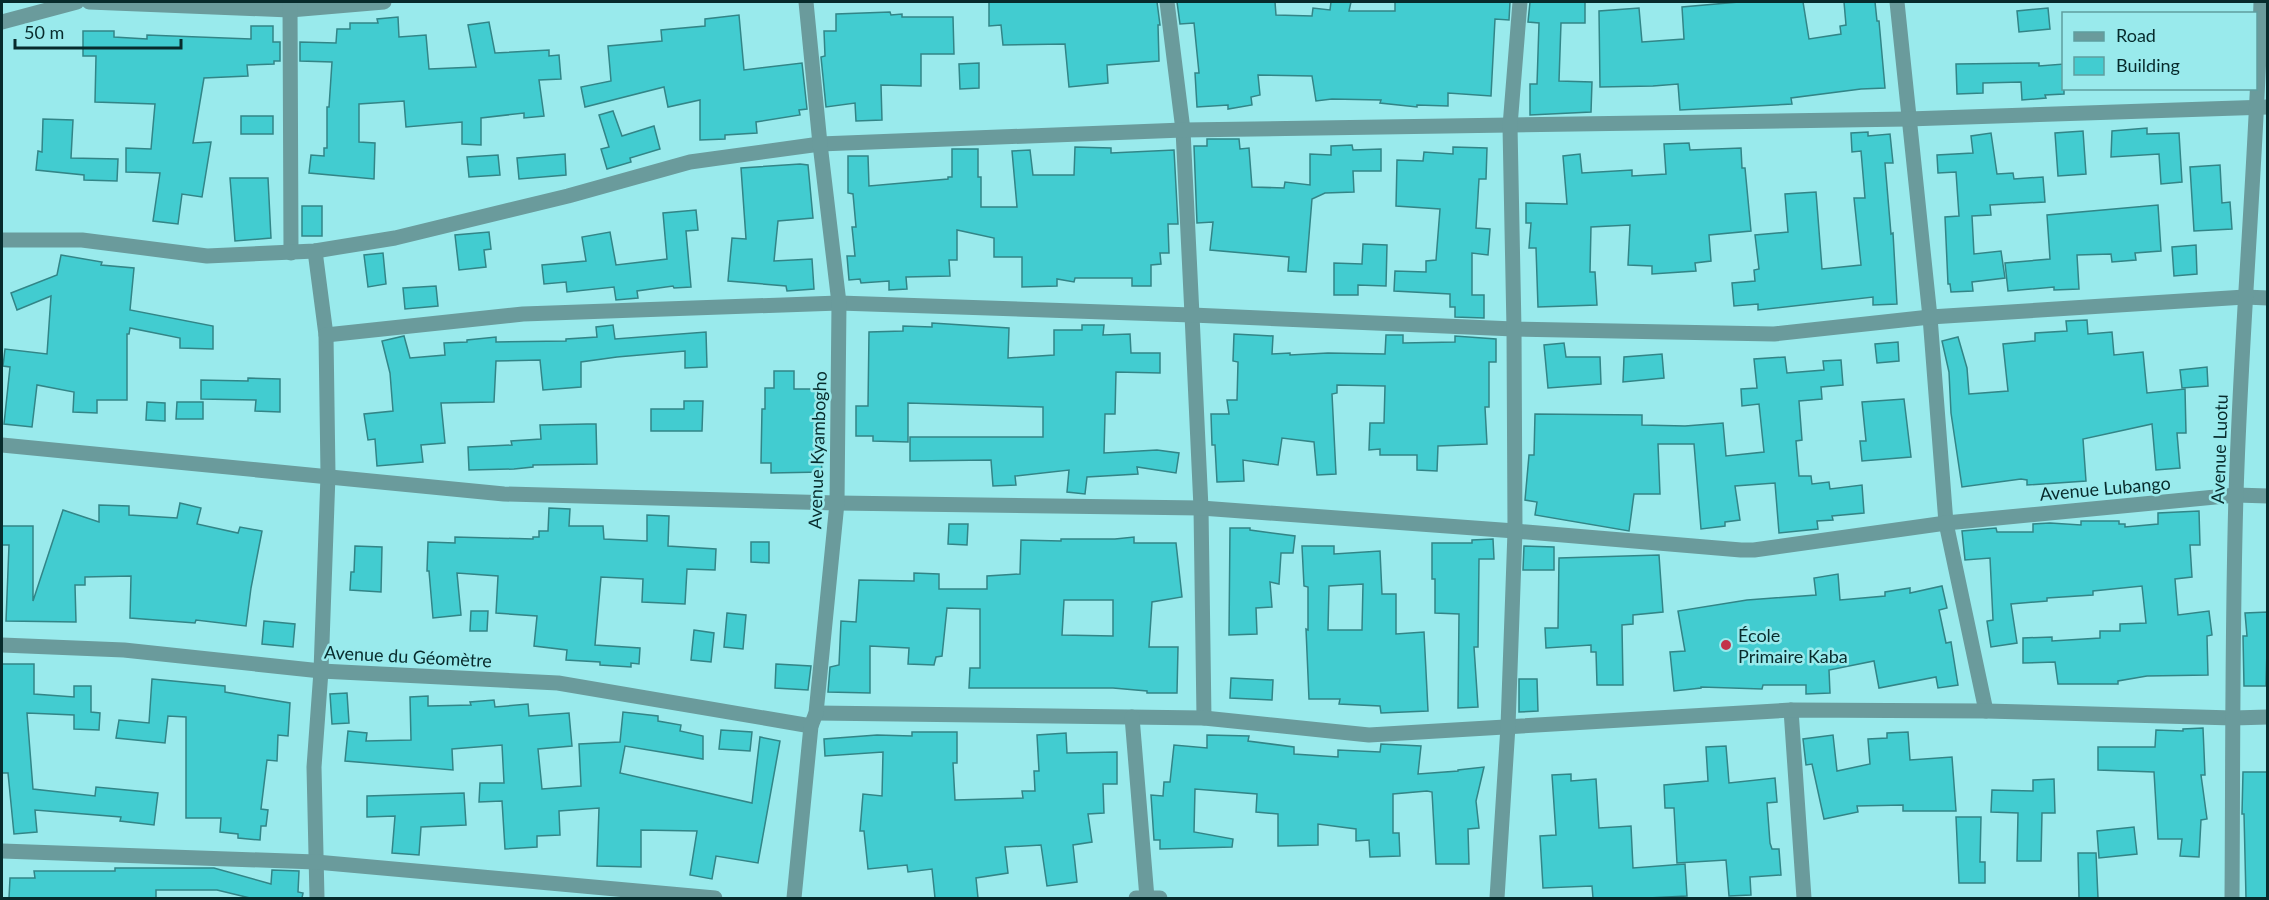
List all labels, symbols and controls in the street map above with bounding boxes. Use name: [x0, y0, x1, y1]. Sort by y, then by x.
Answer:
scale bar: [15, 12, 182, 50]
legend: [2062, 12, 2257, 90]
text: 50 m: [24, 21, 64, 43]
text: Road: [2116, 24, 2156, 46]
text: Building: [2116, 54, 2180, 76]
street label: Avenue Kyambogho: [803, 371, 831, 529]
street label: Avenue Luotu: [2206, 394, 2232, 504]
street label: Avenue Lubango: [2039, 471, 2171, 505]
place label: École Primaire Kaba: [1738, 624, 1848, 667]
marker: École Primaire Kaba: [1719, 638, 1733, 652]
street label: Avenue du Géomètre: [324, 641, 492, 671]

